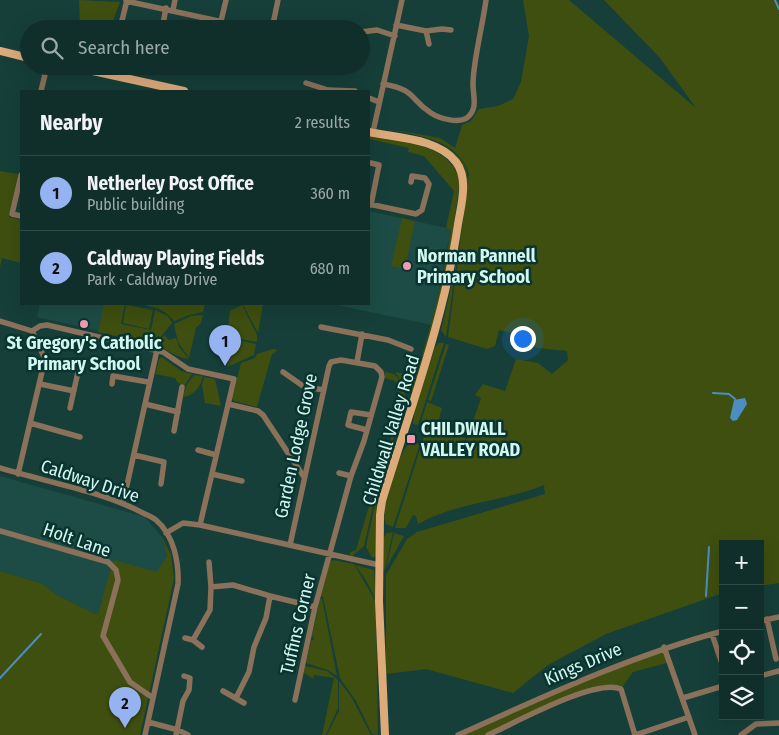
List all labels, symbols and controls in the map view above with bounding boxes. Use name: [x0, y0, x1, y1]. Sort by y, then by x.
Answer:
search box: [20, 20, 370, 75]
icon: search: [38, 34, 66, 62]
text: Search here: [78, 36, 170, 59]
text: Nearby: [40, 110, 102, 136]
text: 2 results: [295, 113, 350, 132]
text: Netherley Post Office: [87, 172, 254, 195]
text: 1: [53, 184, 59, 203]
text: 360 m: [310, 184, 350, 203]
text: Public building: [87, 195, 184, 214]
place label: Norman Pannell Primary School: [417, 245, 536, 288]
text: Caldway Playing Fields: [87, 247, 264, 270]
text: 2: [52, 259, 60, 278]
text: 680 m: [310, 259, 350, 278]
marker: Norman Pannell Primary School: [401, 260, 413, 272]
text: Park · Caldway Drive: [87, 270, 217, 289]
marker: St Gregory's Catholic Primary School: [78, 318, 90, 330]
pin: 1: [209, 325, 241, 366]
your location: [510, 326, 536, 352]
place label: St Gregory's Catholic Primary School: [6, 332, 162, 375]
street label: Childwall Valley Road: [358, 352, 424, 508]
street label: Garden Lodge Grove: [270, 371, 322, 520]
place label: CHILDWALL VALLEY ROAD: [420, 418, 520, 461]
marker: CHILDWALL VALLEY ROAD: [405, 433, 417, 445]
street label: Caldway Drive: [38, 455, 142, 507]
street label: Holt Lane: [40, 518, 114, 562]
map controls: [719, 540, 764, 720]
button: +: [719, 540, 764, 585]
street label: Tuffins Corner: [276, 571, 320, 676]
button: −: [719, 585, 764, 630]
button: locate: [719, 630, 764, 675]
street label: Kings Drive: [541, 638, 625, 690]
button: layers: [719, 675, 764, 720]
pin: 2: [109, 687, 141, 728]

